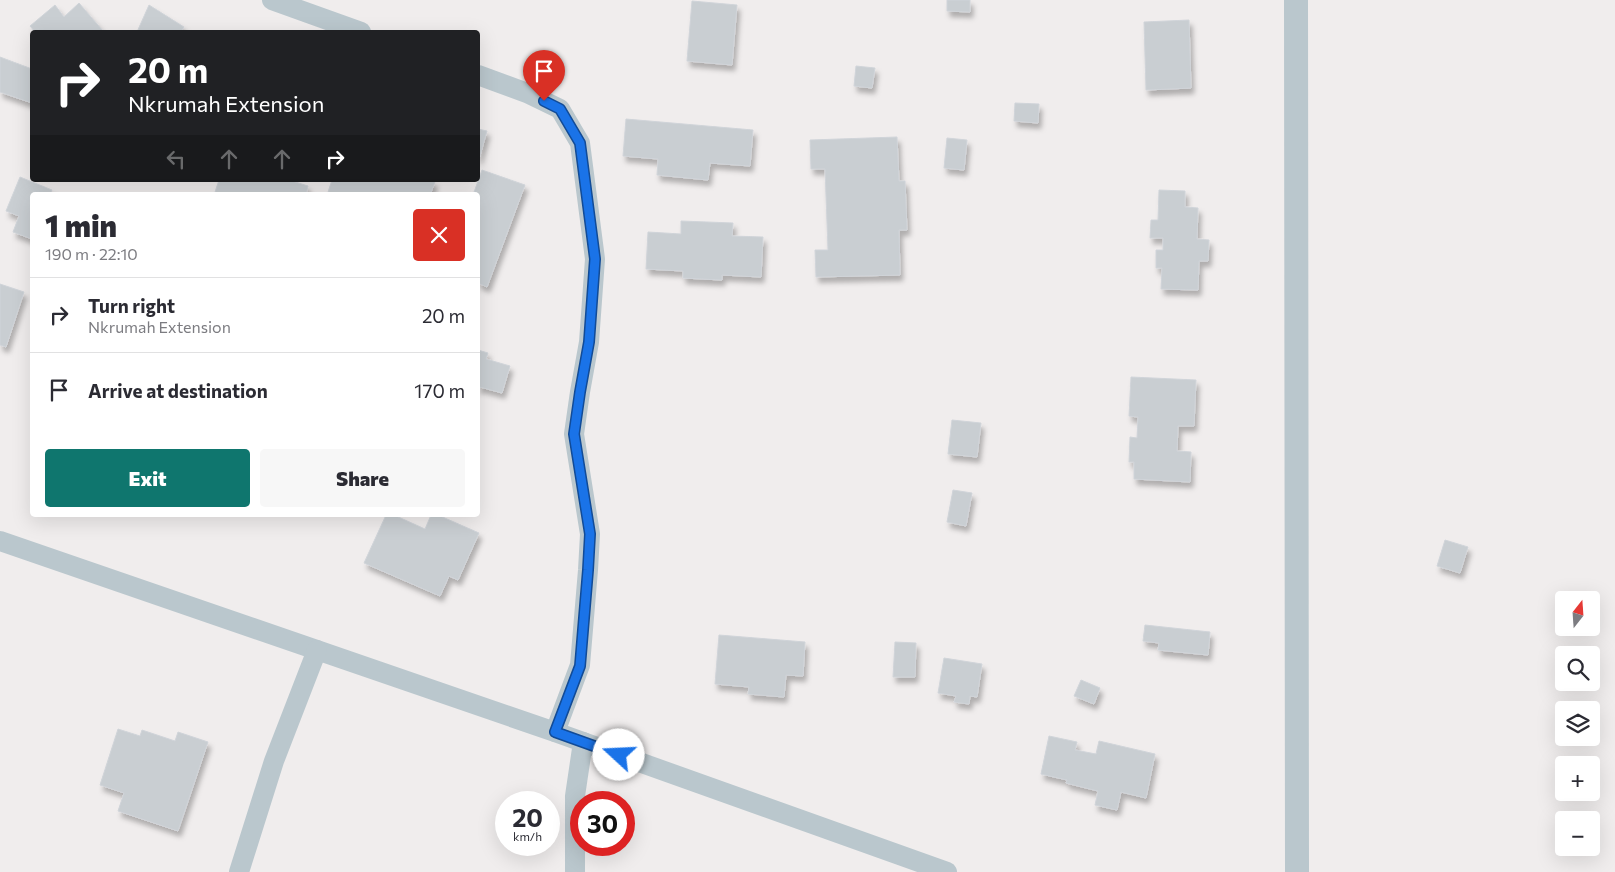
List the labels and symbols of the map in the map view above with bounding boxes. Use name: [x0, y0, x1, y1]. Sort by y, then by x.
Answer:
pin: [523, 50, 565, 101]
north arrow: [1555, 591, 1600, 636]
position arrow: [592, 728, 644, 780]
speed limit sign: 30: [570, 791, 635, 856]

